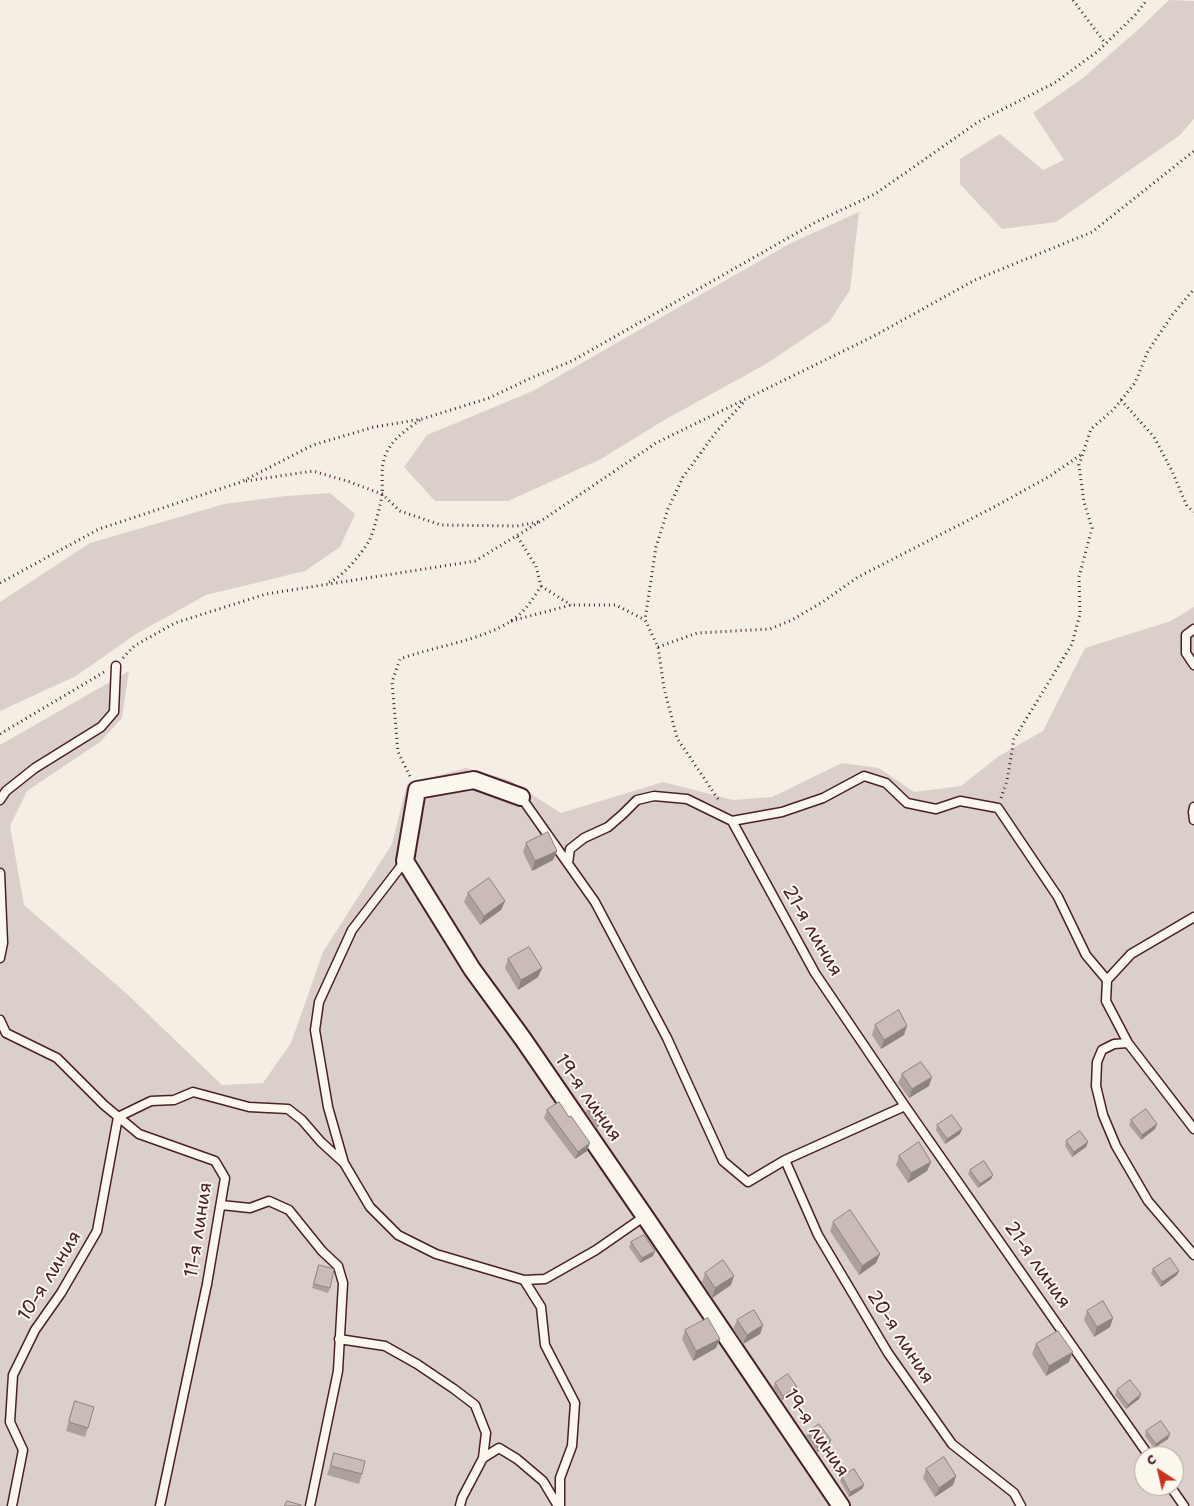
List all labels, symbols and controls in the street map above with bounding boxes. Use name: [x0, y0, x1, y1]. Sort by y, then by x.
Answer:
street label: 21-я линия: [777, 881, 847, 981]
street label: 19-я линия: [550, 1050, 626, 1146]
street label: 11-я линия: [180, 1181, 218, 1279]
street label: 21-я линия: [999, 1217, 1075, 1313]
street label: 10-я линия: [13, 1227, 87, 1325]
street label: 20-я линия: [861, 1286, 939, 1388]
street label: 19-я линия: [778, 1384, 854, 1482]
north arrow: [1134, 1446, 1184, 1496]
text: С: [1142, 1450, 1160, 1469]

